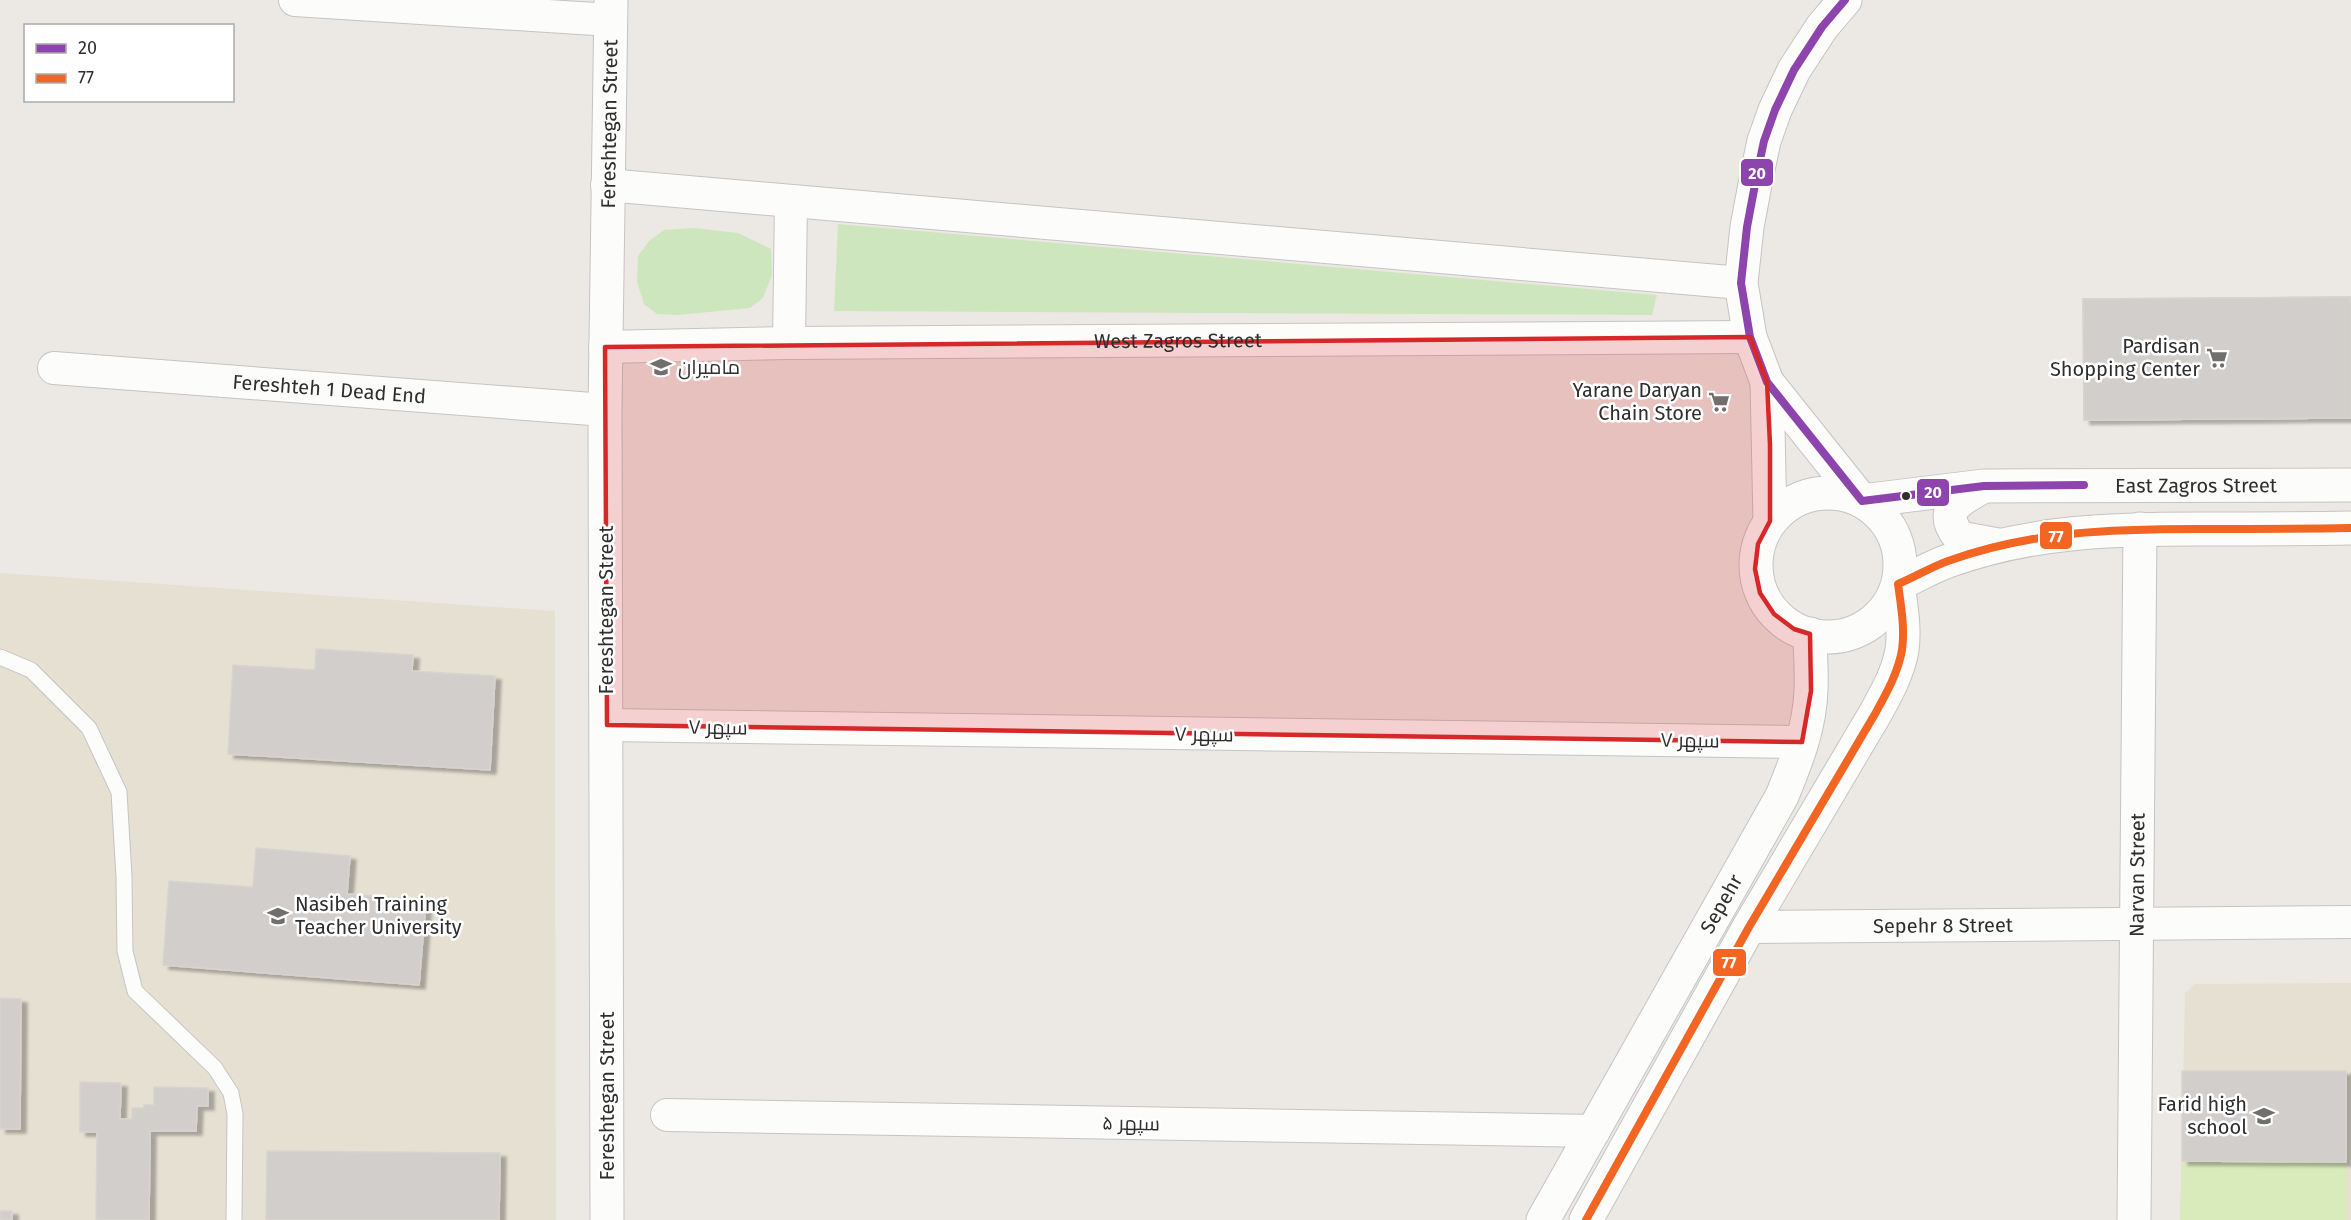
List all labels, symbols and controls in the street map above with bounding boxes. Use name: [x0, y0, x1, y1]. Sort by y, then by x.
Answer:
legend: [24, 24, 234, 102]
text: 20: [78, 37, 97, 59]
street label: Fereshtegan Street: [596, 38, 622, 209]
text: 77: [78, 67, 94, 89]
line badge: 20: [1740, 158, 1774, 187]
text: 20: [1748, 164, 1766, 183]
street label: West Zagros Street: [1094, 328, 1263, 353]
place label: Pardisan Shopping Center: [2050, 334, 2200, 381]
supermarket icon: Pardisan Shopping Center: [2205, 346, 2229, 370]
school or university icon: مامیران: [649, 355, 673, 379]
place label: مامیران: [678, 355, 740, 380]
street label: Fereshteh 1 Dead End: [232, 370, 427, 408]
place label: Yarane Daryan Chain Store: [1572, 378, 1702, 425]
supermarket icon: Yarane Daryan Chain Store: [1707, 390, 1731, 414]
street label: East Zagros Street: [2115, 473, 2278, 498]
line badge: 20: [1916, 478, 1950, 507]
text: 20: [1924, 483, 1942, 502]
unlabelled marker: [1900, 490, 1912, 502]
line badge: 77: [2039, 521, 2073, 550]
street label: Fereshtegan Street: [594, 525, 618, 695]
text: 77: [2049, 527, 2064, 546]
street label: سپهر ۷: [688, 714, 748, 741]
street label: سپهر ۷: [1174, 721, 1234, 748]
street label: سپهر ۷: [1660, 727, 1720, 754]
street label: Narvan Street: [2124, 812, 2150, 937]
street label: Sepehr: [1695, 870, 1748, 938]
place label: Nasibeh Training Teacher University: [295, 892, 462, 939]
school or university icon: Nasibeh Training Teacher University: [266, 904, 290, 928]
street label: Sepehr 8 Street: [1873, 913, 2014, 938]
line badge: 77: [1712, 948, 1747, 977]
text: 77: [1722, 953, 1737, 972]
street label: Fereshtegan Street: [595, 1011, 619, 1181]
place label: Farid high school: [2157, 1092, 2247, 1139]
school or university icon: Farid high school: [2252, 1104, 2276, 1128]
street label: سپهر ۵: [1102, 1110, 1160, 1137]

